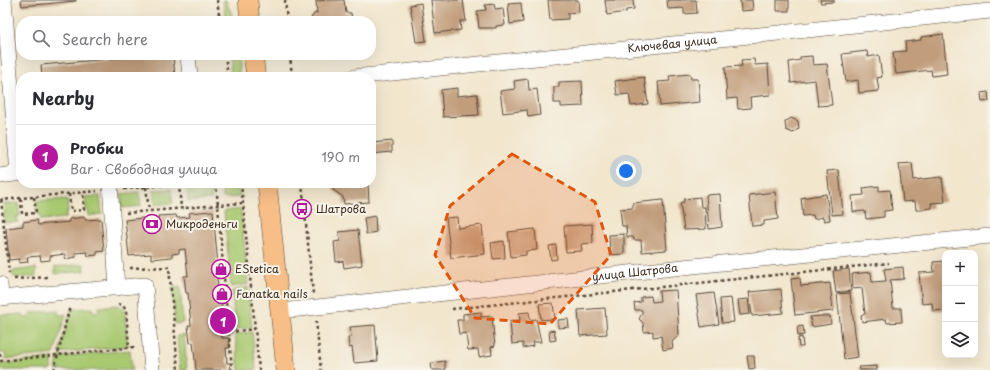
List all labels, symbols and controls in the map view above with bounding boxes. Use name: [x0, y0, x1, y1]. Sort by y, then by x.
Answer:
search box: [16, 16, 376, 60]
icon: search: [30, 27, 52, 49]
text: Search here: [62, 27, 148, 50]
street label: Ключевая улица: [627, 30, 718, 57]
text: Nearby: [32, 85, 94, 111]
text: Proбки: [70, 136, 124, 159]
text: 1: [42, 147, 48, 166]
text: 190 m: [321, 147, 360, 166]
text: Bar · Свободная улица: [70, 159, 217, 178]
your location: [616, 161, 636, 181]
bus stop icon: Шатрова: [291, 198, 313, 220]
place label: Шатрова: [316, 200, 366, 217]
bank icon: Микроденьги: [141, 213, 163, 235]
place label: Микроденьги: [166, 215, 238, 232]
map controls: [942, 250, 978, 358]
button: +: [942, 250, 978, 286]
shop icon: EStetica: [210, 258, 232, 280]
street label: улица Шатрова: [591, 259, 679, 285]
place label: EStetica: [235, 260, 279, 277]
shop icon: Fanatka nails: [211, 283, 233, 305]
place label: Fanatka nails: [236, 285, 308, 302]
button: −: [942, 286, 978, 322]
pin: 1: [210, 306, 236, 336]
button: layers: [942, 322, 978, 358]

